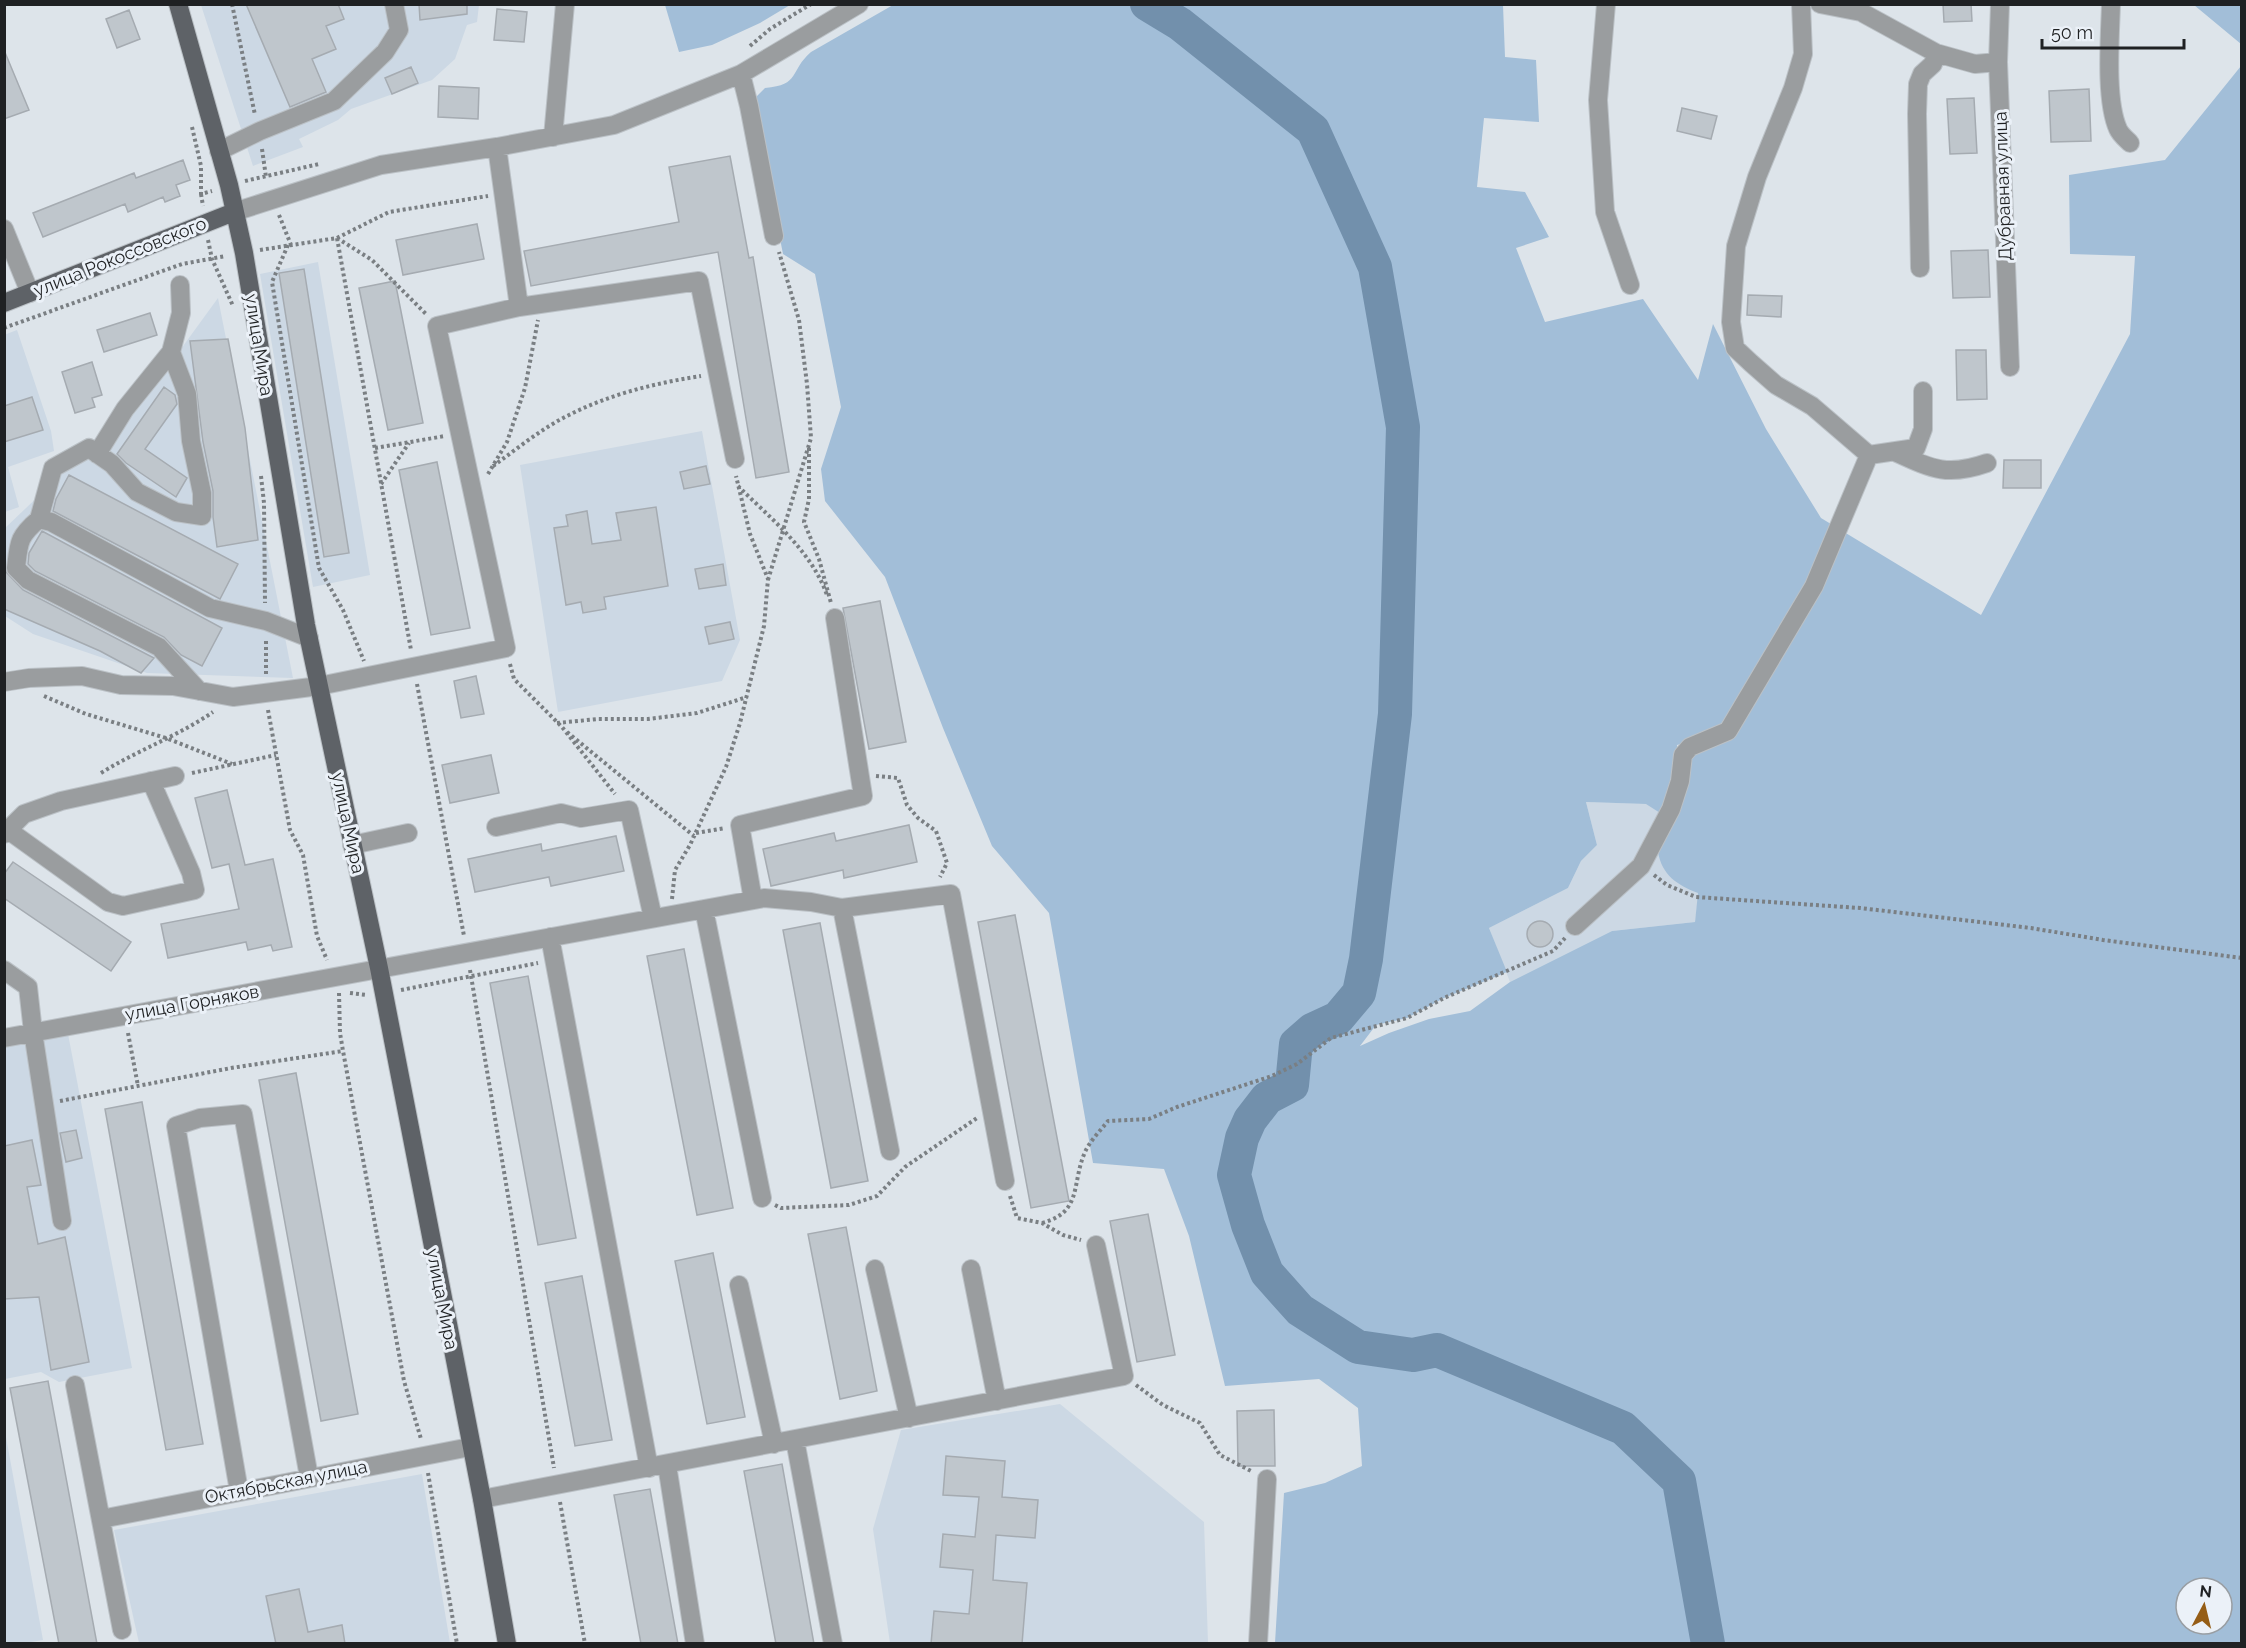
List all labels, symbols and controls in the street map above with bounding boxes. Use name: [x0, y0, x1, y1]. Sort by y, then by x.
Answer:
scale bar: [2042, 12, 2184, 50]
text: 50 m: [2051, 22, 2093, 43]
street label: Дубравная улица: [1989, 111, 2016, 261]
street label: улица Рокоссовского: [30, 212, 209, 301]
street label: улица Мира: [241, 292, 278, 397]
street label: улица Мира: [328, 770, 369, 875]
street label: улица Горняков: [123, 980, 261, 1025]
street label: улица Мира: [422, 1246, 463, 1351]
street label: Октябрьская улица: [203, 1455, 369, 1508]
north arrow: [2174, 1576, 2234, 1636]
text: N: [2199, 1581, 2213, 1602]

